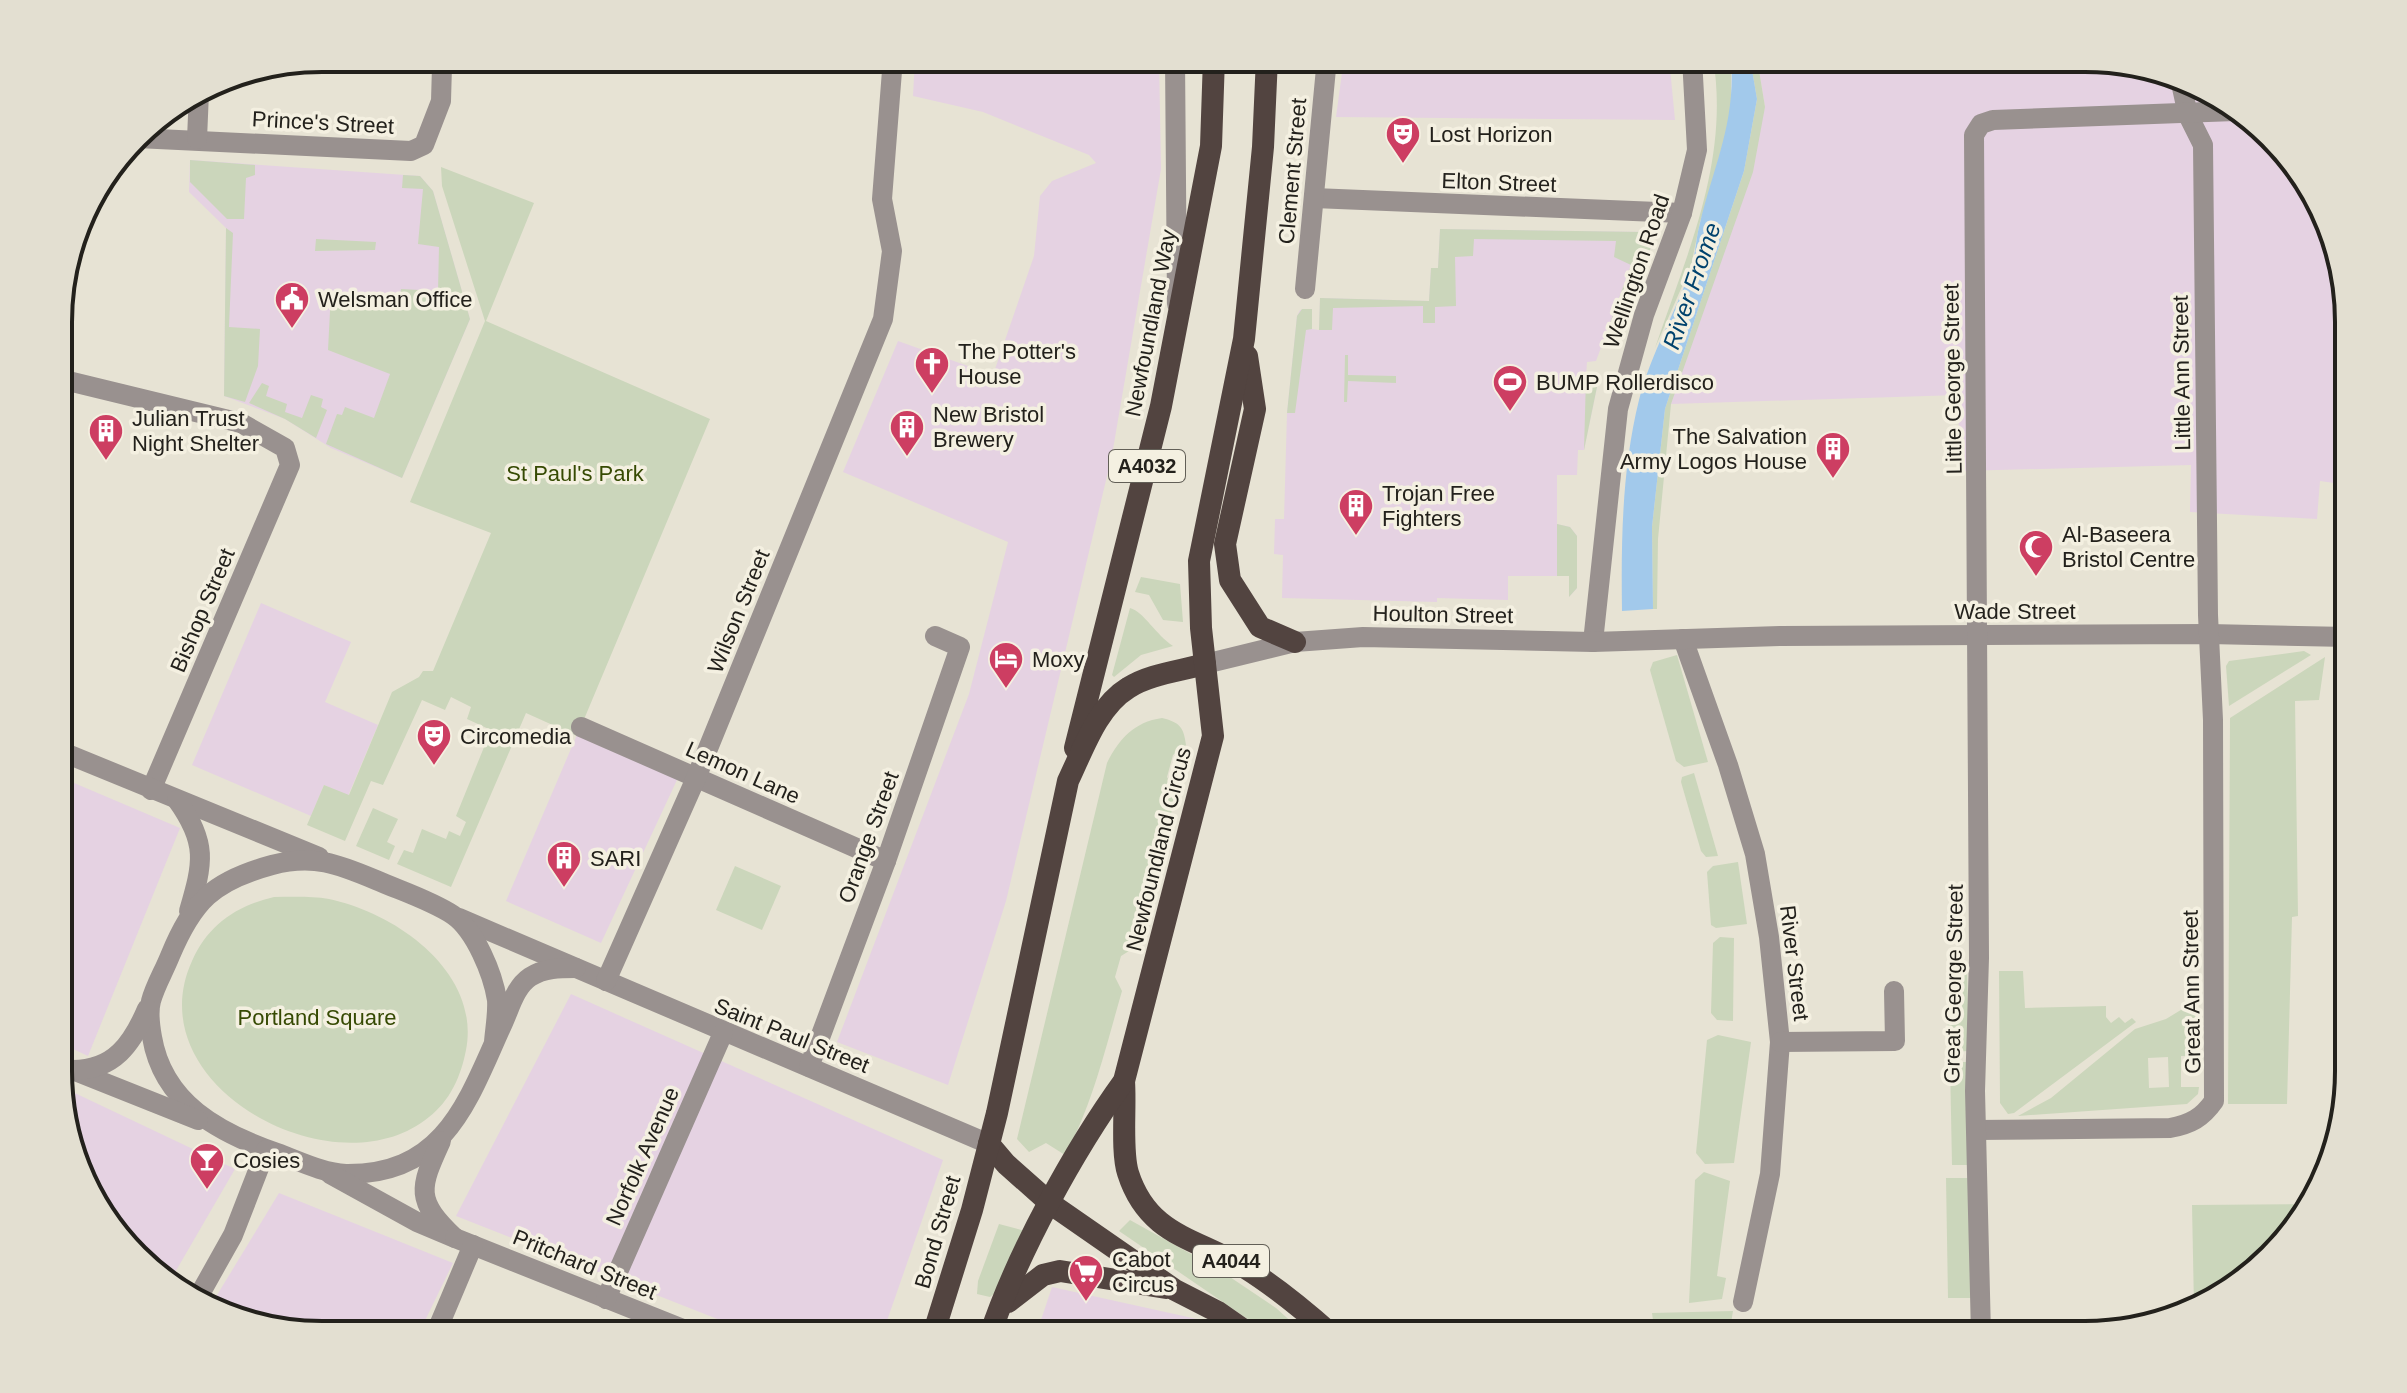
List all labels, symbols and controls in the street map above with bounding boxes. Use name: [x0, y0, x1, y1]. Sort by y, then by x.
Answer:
street label: Clement Street: [1274, 97, 1311, 245]
street label: Prince's Street: [251, 106, 395, 139]
theatre icon: Lost Horizon: [1384, 115, 1422, 165]
place label: Lost Horizon: [1429, 122, 1553, 147]
street label: Elton Street: [1441, 168, 1557, 197]
street label: Wellington Road: [1598, 191, 1675, 351]
water label: River Frome: [1657, 219, 1726, 353]
street label: Newfoundland Way: [1120, 227, 1181, 419]
public building icon: Welsman Office: [273, 280, 311, 330]
street label: Little George Street: [1938, 283, 1967, 475]
place label: Welsman Office: [318, 287, 472, 312]
street label: Little Ann Street: [2168, 295, 2195, 451]
place label: The Potter's House: [958, 339, 1076, 389]
church icon: The Potter's House: [913, 345, 951, 395]
sports icon: BUMP Rollerdisco: [1491, 363, 1529, 413]
place label: BUMP Rollerdisco: [1536, 370, 1714, 395]
place label: New Bristol Brewery: [933, 402, 1044, 452]
place label: Julian Trust Night Shelter: [132, 406, 259, 456]
building icon: New Bristol Brewery: [888, 408, 926, 458]
building icon: Julian Trust Night Shelter: [87, 412, 125, 462]
place label: The Salvation Army Logos House: [1620, 424, 1807, 474]
building icon: The Salvation Army Logos House: [1814, 430, 1852, 480]
road number: A4032: [1109, 450, 1185, 482]
park label: St Paul's Park: [506, 461, 645, 486]
place label: Trojan Free Fighters: [1382, 481, 1495, 531]
building icon: Trojan Free Fighters: [1337, 487, 1375, 537]
place label: Al-Baseera Bristol Centre: [2062, 522, 2195, 572]
mosque icon: Al-Baseera Bristol Centre: [2017, 528, 2055, 578]
street label: Bishop Street: [165, 545, 240, 676]
street label: Wilson Street: [702, 546, 775, 677]
street label: Wade Street: [1954, 599, 2076, 624]
street label: Houlton Street: [1372, 601, 1514, 628]
hotel icon: Moxy: [987, 640, 1025, 690]
place label: Moxy: [1032, 647, 1085, 672]
theatre icon: Circomedia: [415, 717, 453, 767]
place label: Circomedia: [460, 724, 572, 749]
street label: Lemon Lane: [682, 736, 804, 809]
street label: Newfoundland Circus: [1121, 745, 1196, 954]
street label: Orange Street: [833, 768, 904, 906]
building icon: SARI: [545, 839, 583, 889]
place label: SARI: [590, 846, 641, 871]
street label: Great George Street: [1939, 884, 1968, 1084]
street label: River Street: [1775, 904, 1814, 1022]
street label: Great Ann Street: [2178, 910, 2205, 1074]
street label: Saint Paul Street: [711, 993, 873, 1078]
park label: Portland Square: [238, 1005, 397, 1030]
street label: Norfolk Avenue: [601, 1083, 684, 1229]
bar icon: Cosies: [188, 1141, 226, 1191]
place label: Cosies: [233, 1148, 300, 1173]
street label: Bond Street: [909, 1173, 966, 1291]
street label: Pritchard Street: [509, 1224, 660, 1305]
road number: A4044: [1193, 1245, 1269, 1277]
place label: Cabot Circus: [1112, 1247, 1174, 1297]
supermarket icon: Cabot Circus: [1067, 1253, 1105, 1303]

